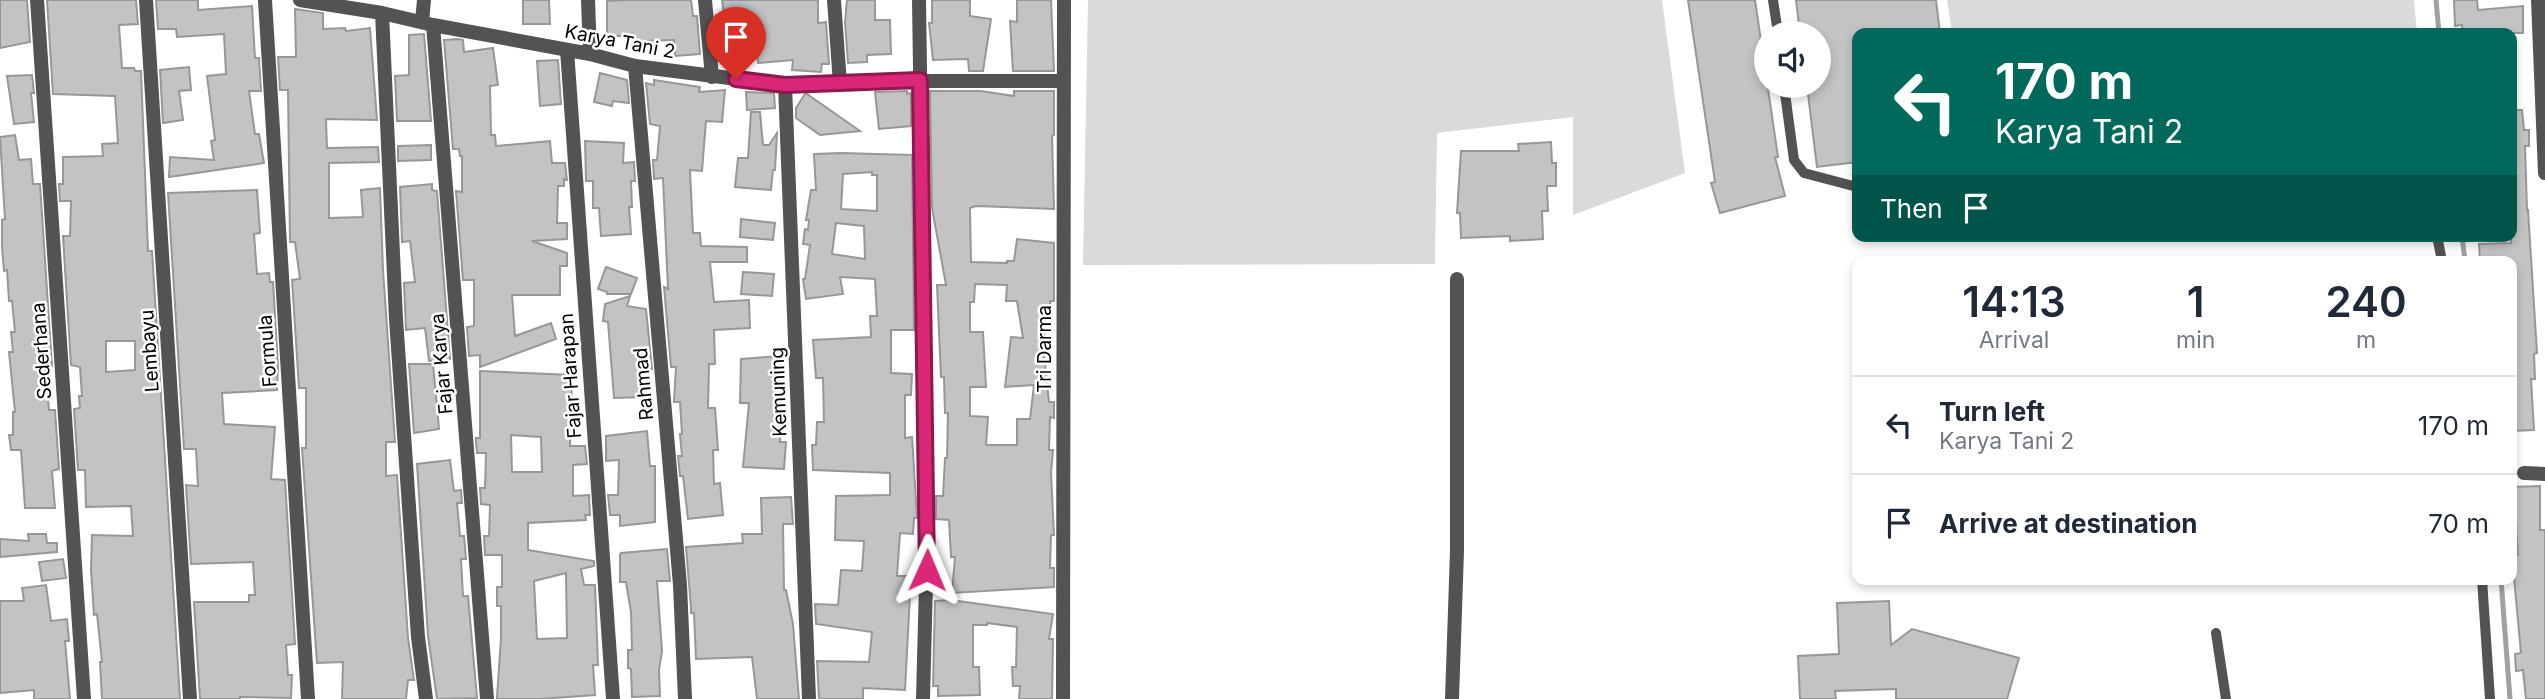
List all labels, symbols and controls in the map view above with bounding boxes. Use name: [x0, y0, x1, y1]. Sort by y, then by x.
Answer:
pin: [706, 7, 766, 79]
icon: arrive: [717, 18, 755, 56]
street label: Karya Tani 2: [563, 20, 677, 63]
map controls: [1754, 21, 1831, 98]
button: sound: [1754, 21, 1831, 98]
text: 170 m: [1995, 52, 2133, 111]
icon: left: [1880, 56, 1971, 147]
text: Karya Tani 2: [1995, 112, 2183, 151]
icon: arrive: [1957, 189, 1995, 227]
text: Then: [1880, 193, 1943, 224]
text: 14:13: [1962, 276, 2066, 327]
text: 1: [2187, 276, 2205, 327]
text: 240: [2326, 276, 2407, 327]
street label: Sederhana: [27, 302, 56, 400]
street label: Tri Darma: [1033, 305, 1056, 393]
street label: Lembayu: [135, 309, 164, 393]
street label: Fajar Karya: [426, 312, 457, 415]
street label: Fajar Harapan: [555, 313, 586, 439]
street label: Formula: [253, 314, 281, 388]
text: Arrival: [1979, 326, 2049, 354]
text: min: [2176, 326, 2215, 354]
text: m: [2356, 326, 2376, 354]
street label: Rahmad: [629, 347, 658, 421]
street label: Kemuning: [765, 347, 792, 437]
text: Turn left: [1939, 396, 2045, 427]
icon: left: [1880, 406, 1918, 444]
text: 170 m: [2418, 410, 2489, 441]
text: Karya Tani 2: [1939, 427, 2074, 455]
icon: arrive: [1880, 504, 1918, 542]
text: Arrive at destination: [1939, 508, 2198, 539]
text: 70 m: [2428, 508, 2489, 539]
position arrow: [890, 533, 964, 607]

